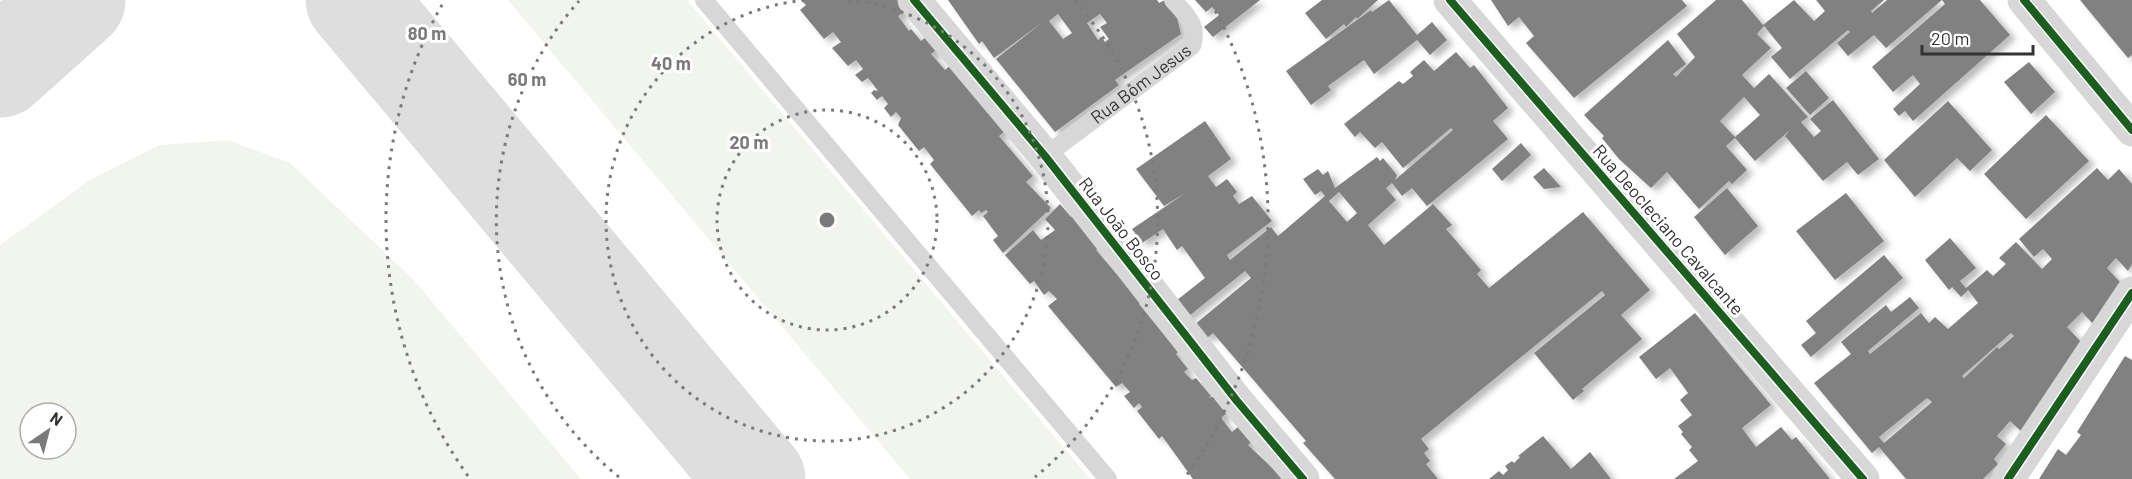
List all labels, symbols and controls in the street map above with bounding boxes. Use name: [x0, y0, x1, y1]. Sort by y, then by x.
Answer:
scale bar: [1922, 18, 2033, 56]
text: 80 m: [408, 22, 446, 44]
text: 20 m: [1931, 27, 1969, 49]
street label: Rua Bom Jesus: [1086, 39, 1195, 128]
text: 40 m: [651, 52, 691, 74]
text: 60 m: [508, 68, 546, 90]
text: 20 m: [730, 131, 768, 153]
street label: Rua Deocleciano Cavalcante: [1589, 140, 1749, 319]
street label: Rua João Bosco: [1075, 172, 1169, 284]
centre of rings: [817, 210, 837, 230]
north arrow: [18, 401, 78, 461]
text: N: [47, 407, 67, 429]

